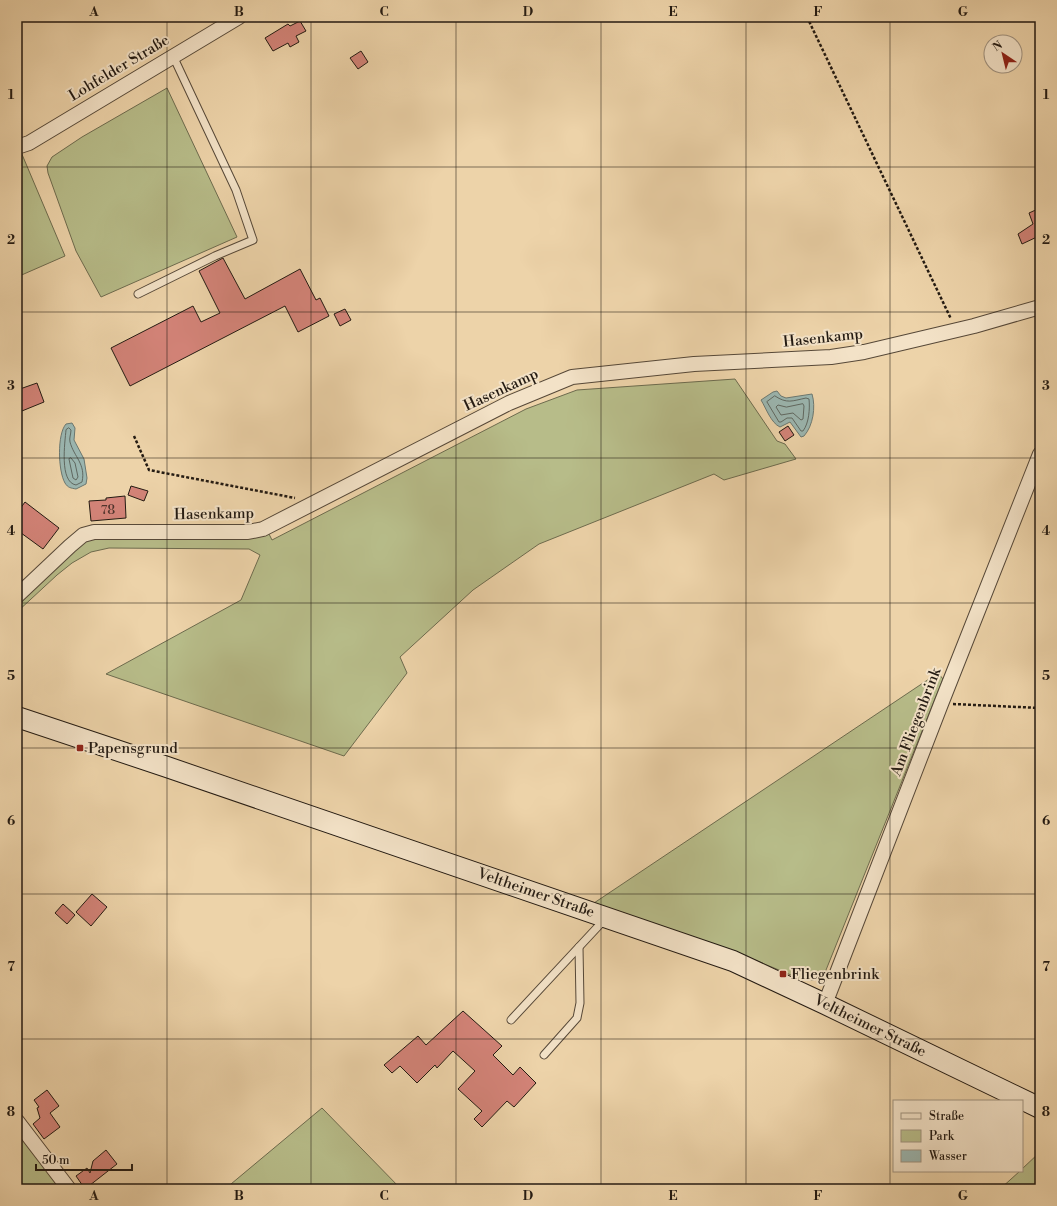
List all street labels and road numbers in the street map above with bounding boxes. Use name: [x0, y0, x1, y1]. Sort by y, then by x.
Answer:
street label: Lohfelder Straße: [65, 30, 173, 106]
street label: Hasenkamp: [782, 324, 864, 352]
street label: Hasenkamp: [461, 364, 541, 416]
street label: Hasenkamp: [174, 504, 254, 524]
street label: Am Fliegenbrink: [886, 664, 946, 780]
street label: Veltheimer Straße: [474, 864, 597, 922]
street label: Veltheimer Straße: [810, 990, 929, 1061]

